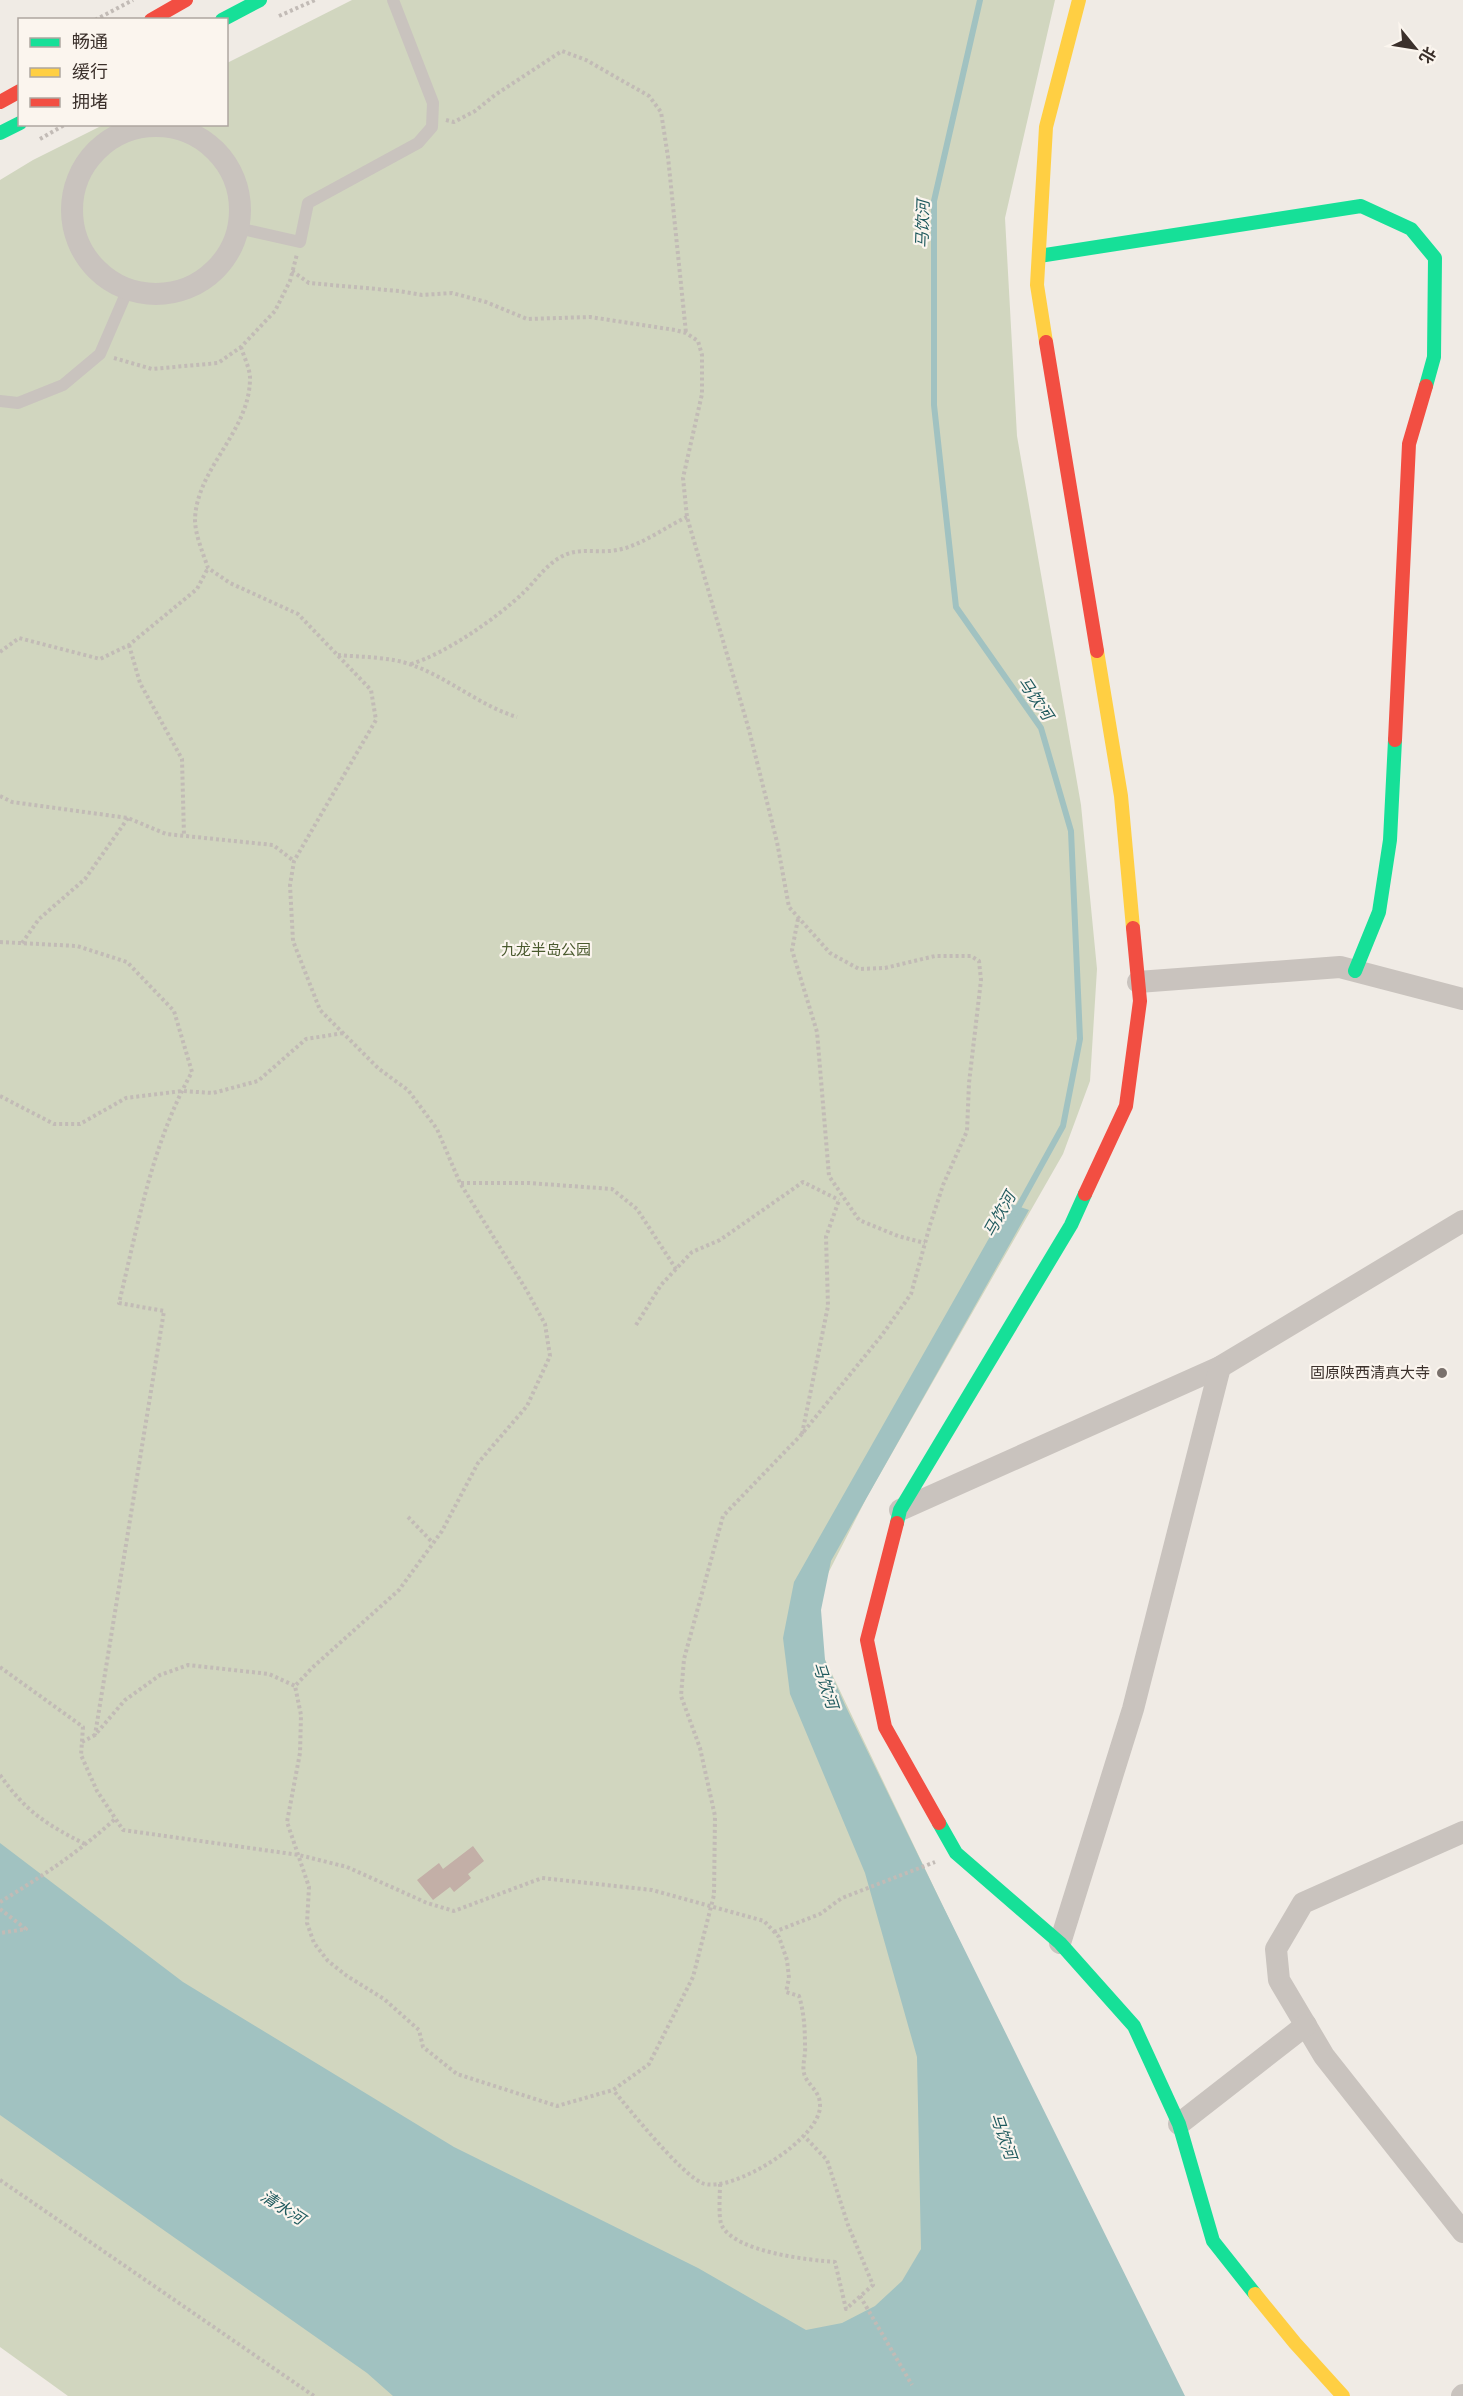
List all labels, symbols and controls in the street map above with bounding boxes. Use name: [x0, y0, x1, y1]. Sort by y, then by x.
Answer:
legend: [18, 18, 228, 126]
north arrow: [1385, 18, 1445, 78]
text: 畅通: [72, 29, 108, 53]
text: 北: [1414, 43, 1442, 68]
text: 缓行: [72, 59, 108, 83]
text: 拥堵: [72, 89, 108, 113]
water label: 马饮河: [910, 197, 934, 248]
water label: 马饮河: [1013, 672, 1060, 727]
park label: 九龙半岛公园: [501, 939, 591, 959]
water label: 马饮河: [978, 1185, 1022, 1240]
place label: 固原陕西清真大寺: [1310, 1362, 1430, 1382]
marker: 固原陕西清真大寺: [1435, 1366, 1449, 1380]
water label: 马饮河: [808, 1659, 845, 1714]
water label: 马饮河: [986, 2110, 1023, 2165]
water label: 清水河: [257, 2185, 312, 2231]

